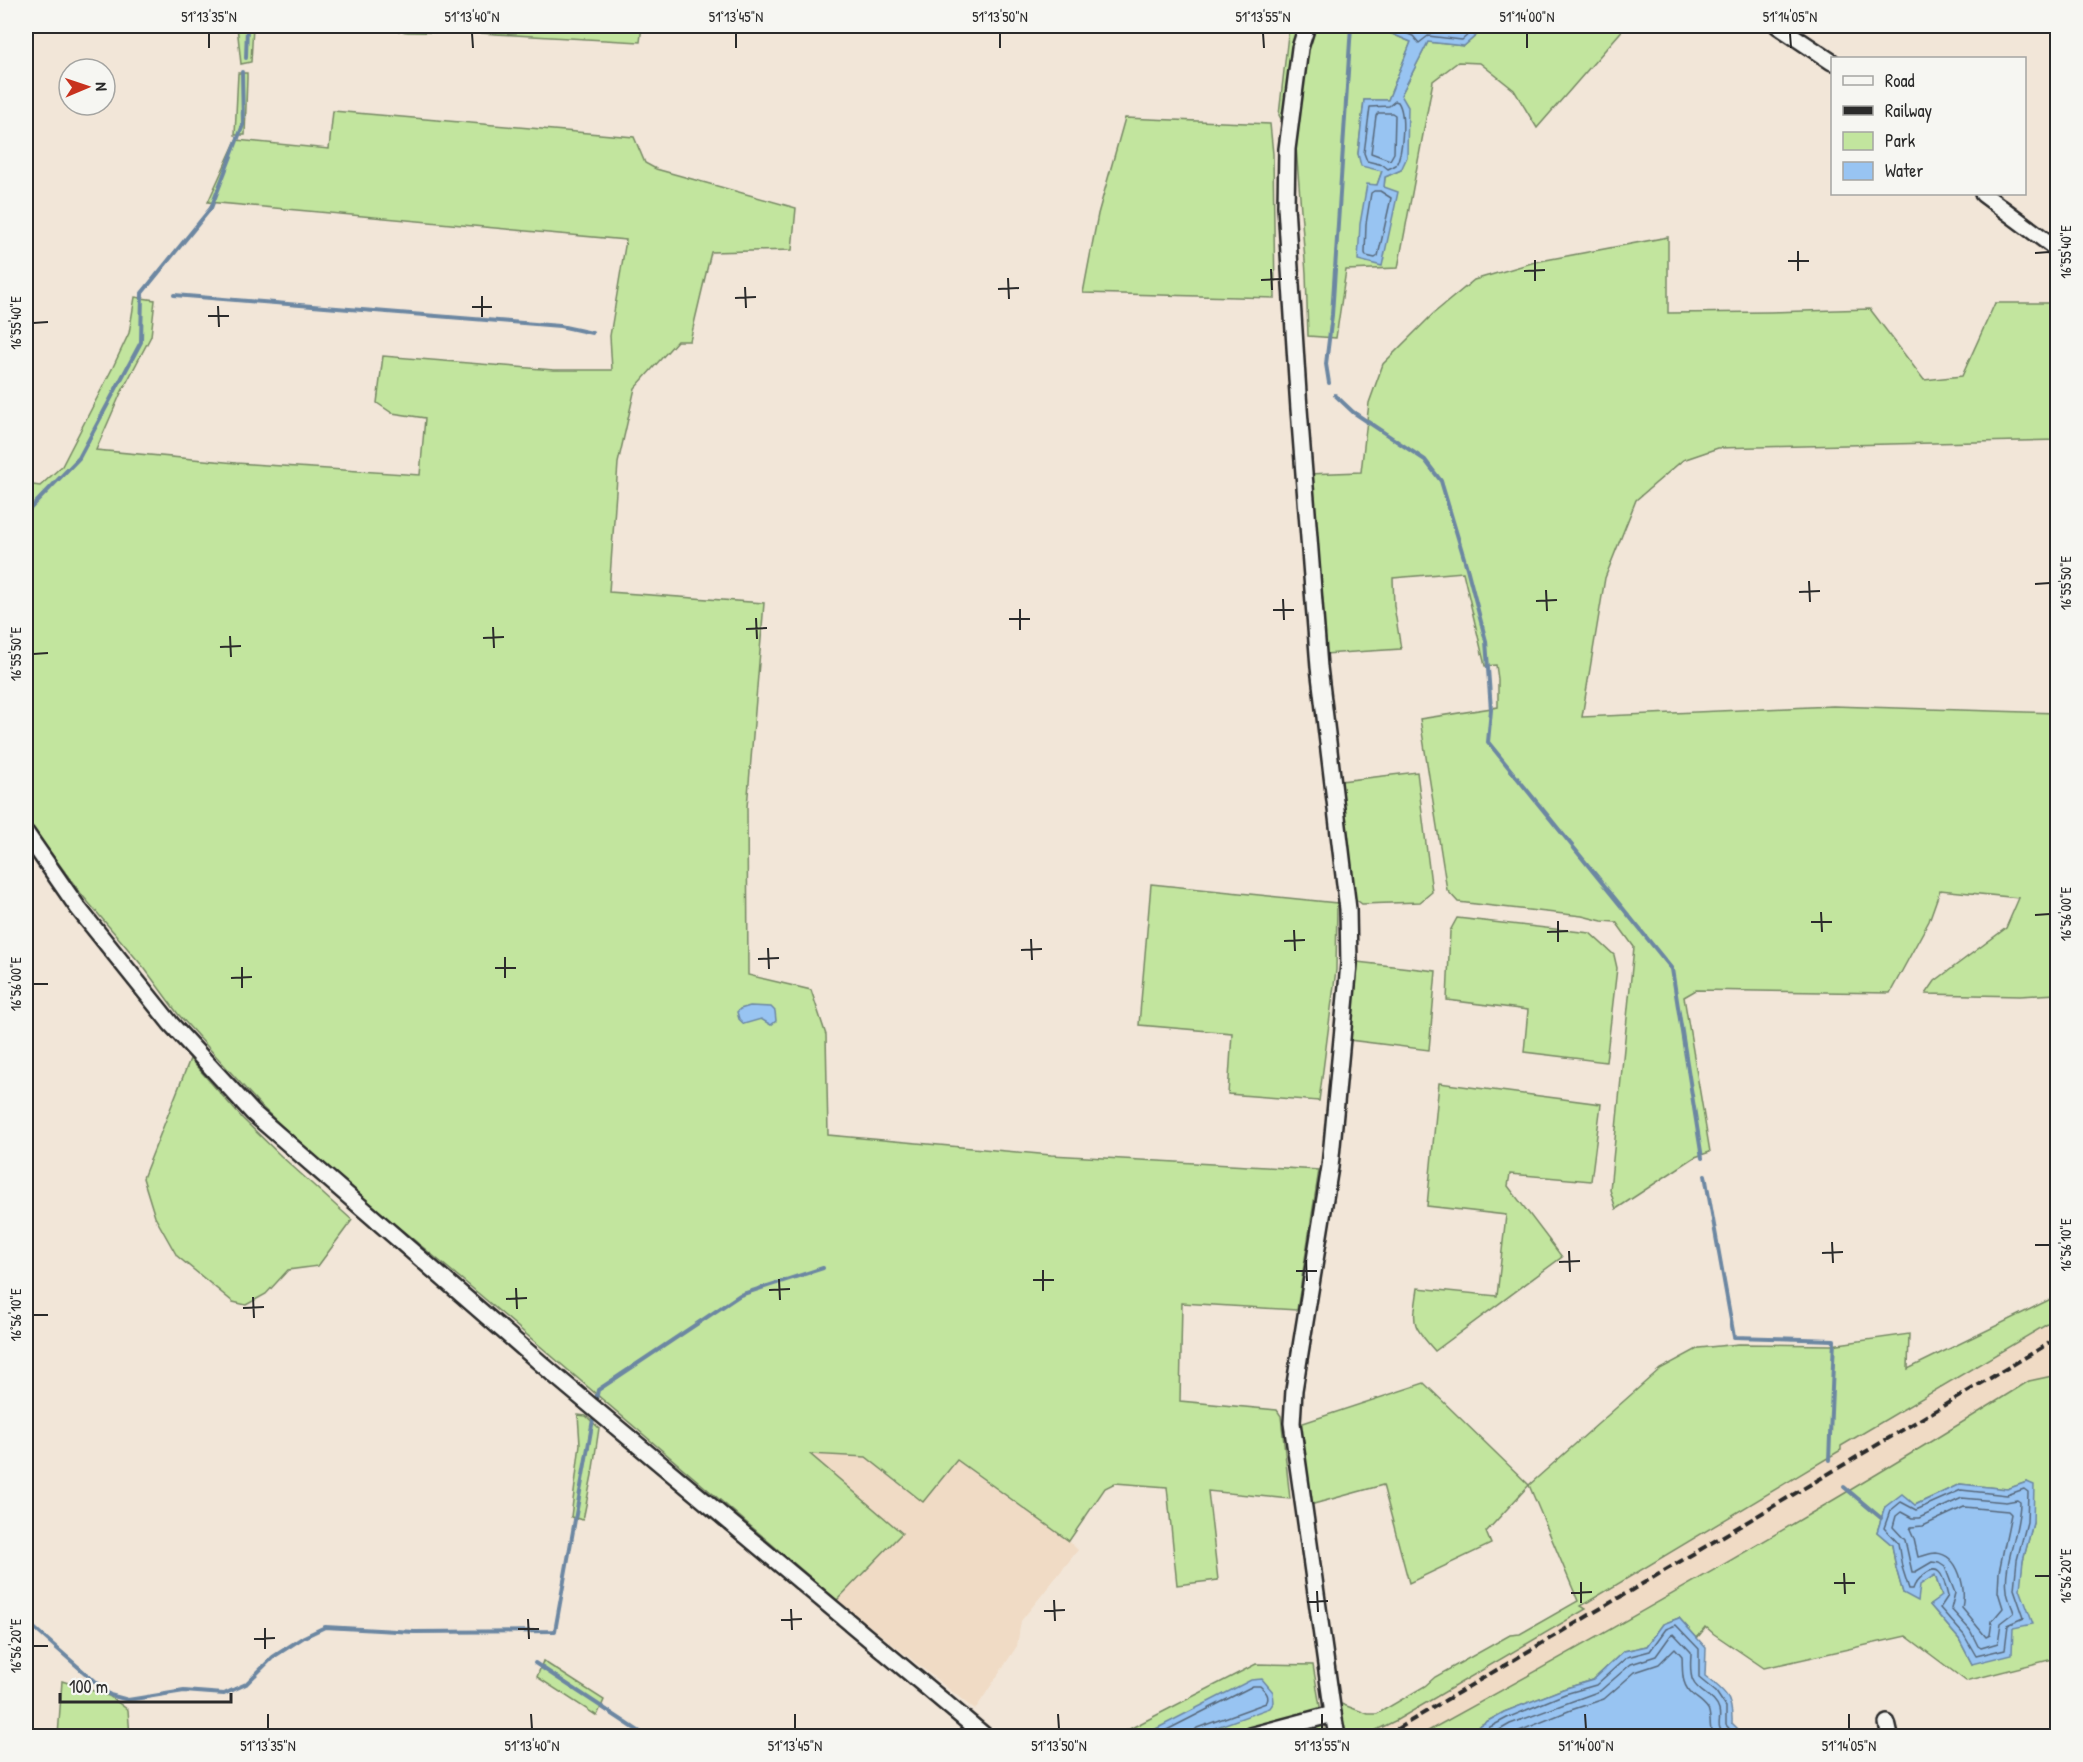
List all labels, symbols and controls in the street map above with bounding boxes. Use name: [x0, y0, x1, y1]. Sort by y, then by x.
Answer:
text: 51°13'35"N: [181, 6, 237, 27]
text: 51°13'40"N: [445, 6, 499, 27]
text: 51°13'45"N: [709, 6, 763, 27]
text: 51°13'50"N: [972, 6, 1028, 27]
text: 51°13'55"N: [1235, 6, 1291, 27]
text: 51°14'00"N: [1500, 6, 1554, 27]
text: 51°14'05"N: [1763, 6, 1817, 27]
north arrow: [57, 57, 117, 117]
legend: [1831, 57, 2026, 195]
text: Road: [1885, 68, 1915, 93]
text: N: [91, 82, 113, 92]
text: Railway: [1885, 98, 1932, 123]
text: Park: [1885, 128, 1916, 153]
text: Water: [1885, 158, 1923, 183]
text: 16°55'40"E: [2055, 225, 2076, 279]
text: 16°55'40"E: [5, 296, 26, 350]
text: 16°55'50"E: [2055, 555, 2076, 610]
text: 16°55'50"E: [5, 626, 26, 681]
text: 16°56'00"E: [2055, 886, 2076, 941]
text: 16°56'00"E: [5, 956, 26, 1011]
text: 16°56'10"E: [2055, 1218, 2076, 1272]
text: 16°56'10"E: [5, 1288, 26, 1342]
text: 16°56'20"E: [2055, 1548, 2076, 1603]
text: 16°56'20"E: [5, 1618, 26, 1673]
scale bar: [60, 1666, 231, 1704]
text: 100 m: [69, 1674, 108, 1699]
text: 51°13'35"N: [240, 1735, 296, 1756]
text: 51°13'40"N: [505, 1735, 559, 1756]
text: 51°13'45"N: [768, 1735, 822, 1756]
text: 51°13'50"N: [1031, 1735, 1087, 1756]
text: 51°13'55"N: [1294, 1735, 1350, 1756]
text: 51°14'00"N: [1559, 1735, 1613, 1756]
text: 51°14'05"N: [1822, 1735, 1876, 1756]

